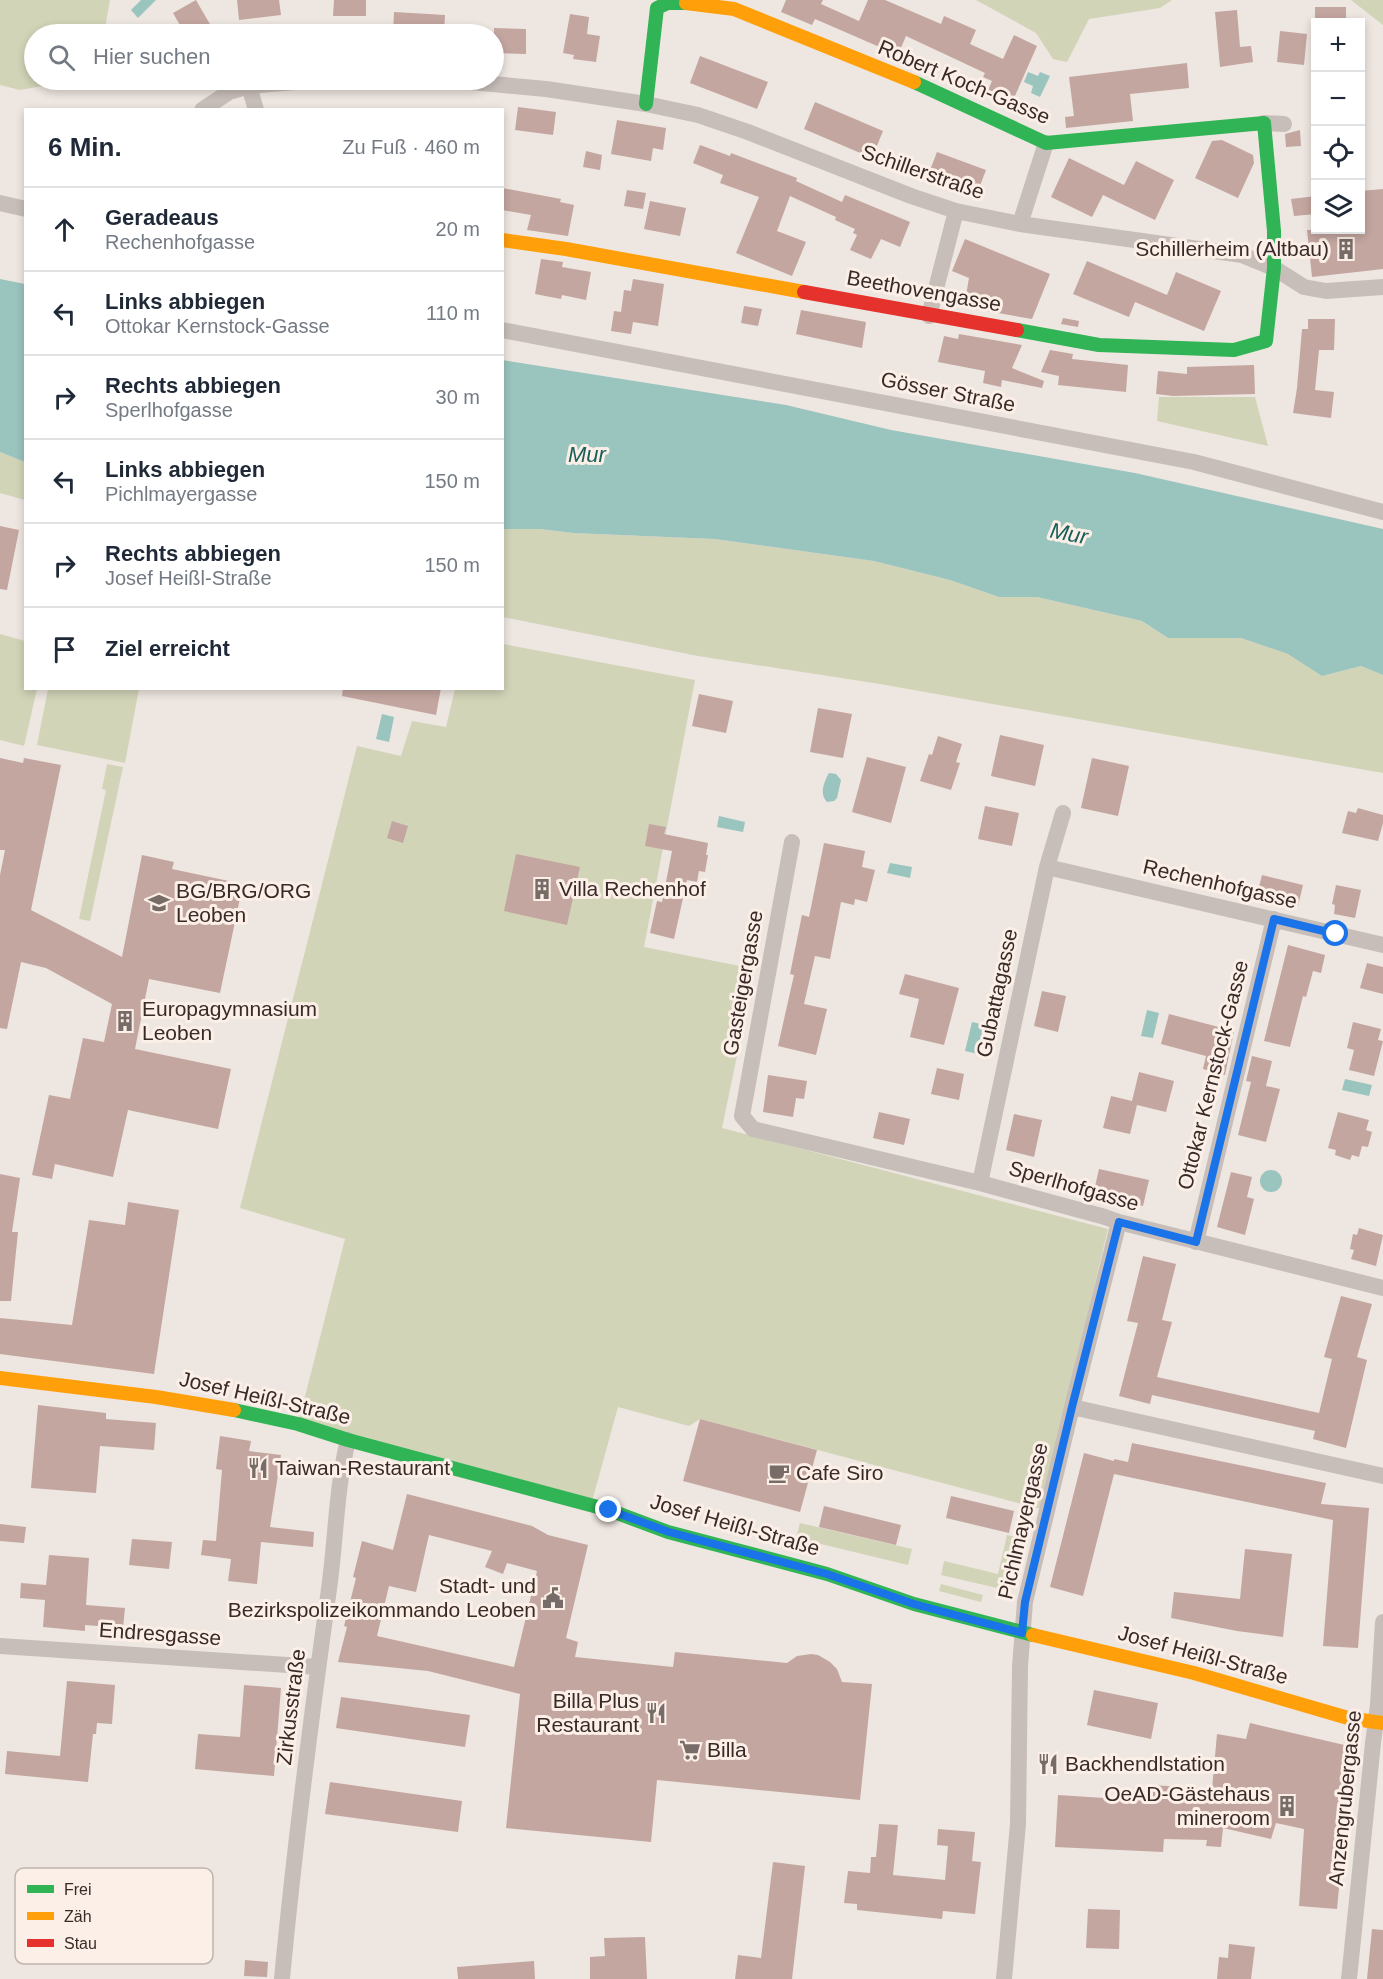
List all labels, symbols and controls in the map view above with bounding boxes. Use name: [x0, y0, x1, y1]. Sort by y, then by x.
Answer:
map controls: [1311, 18, 1365, 234]
button: +: [1311, 18, 1365, 72]
search box: [24, 24, 504, 90]
street label: Robert Koch-Gasse: [875, 35, 1054, 128]
icon: search: [45, 41, 78, 74]
text: Hier suchen: [93, 44, 210, 69]
button: −: [1311, 72, 1365, 126]
button: locate: [1311, 126, 1365, 180]
text: 6 Min.: [48, 132, 122, 162]
text: Zu Fuß · 460 m: [342, 136, 480, 158]
street label: Schillerstraße: [859, 140, 988, 203]
button: layers: [1311, 180, 1365, 234]
text: Geradeaus: [105, 205, 219, 230]
icon: ahead: [48, 213, 81, 246]
text: 20 m: [436, 218, 480, 240]
text: Rechenhofgasse: [105, 231, 255, 253]
place label: Schillerheim (Altbau): [1135, 237, 1329, 260]
building icon: Schillerheim (Altbau): [1334, 237, 1358, 261]
street label: Beethovengasse: [845, 266, 1003, 315]
text: Links abbiegen: [105, 289, 265, 314]
icon: left: [48, 297, 81, 330]
text: 110 m: [426, 302, 480, 324]
text: Ottokar Kernstock-Gasse: [105, 315, 330, 337]
street label: Gösser Straße: [879, 367, 1017, 416]
text: Rechts abbiegen: [105, 373, 281, 398]
icon: right: [48, 381, 81, 414]
text: 30 m: [436, 386, 480, 408]
text: Sperlhofgasse: [105, 399, 233, 421]
water label: Mur: [568, 442, 608, 467]
text: Links abbiegen: [105, 457, 265, 482]
icon: left: [48, 465, 81, 498]
text: 150 m: [424, 470, 480, 492]
text: Pichlmayergasse: [105, 483, 257, 505]
water label: Mur: [1048, 518, 1092, 550]
text: Rechts abbiegen: [105, 541, 281, 566]
icon: right: [48, 549, 81, 582]
text: 150 m: [424, 554, 480, 576]
text: Josef Heißl-Straße: [105, 567, 272, 589]
icon: arrive: [48, 633, 81, 666]
text: Ziel erreicht: [105, 636, 230, 661]
street label: Rechenhofgasse: [1141, 855, 1299, 912]
building icon: Villa Rechenhof: [530, 877, 554, 901]
place label: Villa Rechenhof: [559, 877, 706, 900]
place label: BG/BRG/ORG Leoben: [176, 879, 311, 926]
school or university icon: BG/BRG/ORG Leoben: [147, 891, 171, 915]
street label: Gasteigergasse: [718, 908, 767, 1057]
route start: [1322, 920, 1348, 946]
street label: Gubattagasse: [972, 927, 1021, 1059]
street label: Ottokar Kernstock-Gasse: [1173, 958, 1252, 1192]
place label: Europagymnasium Leoben: [142, 997, 317, 1044]
building icon: Europagymnasium Leoben: [113, 1009, 137, 1033]
street label: Sperlhofgasse: [1006, 1156, 1142, 1215]
street label: Josef Heißl-Straße: [177, 1367, 353, 1428]
street label: Pichlmayergasse: [993, 1440, 1052, 1601]
restaurant icon: Taiwan-Restaurant: [246, 1456, 270, 1480]
place label: Taiwan-Restaurant: [275, 1456, 450, 1479]
cafe icon: Cafe Siro: [767, 1461, 791, 1485]
place label: Cafe Siro: [796, 1461, 884, 1484]
street label: Josef Heißl-Straße: [648, 1489, 822, 1560]
route end: [595, 1496, 621, 1522]
place label: Stadt- und Bezirkspolizeikommando Leoben: [228, 1574, 536, 1621]
public building icon: Stadt- und Bezirkspolizeikommando Leoben: [541, 1586, 565, 1610]
street label: Endresgasse: [98, 1618, 222, 1649]
street label: Josef Heißl-Straße: [1116, 1621, 1291, 1688]
street label: Zirkusstraße: [272, 1648, 309, 1766]
place label: Billa Plus Restaurant: [536, 1689, 639, 1736]
restaurant icon: Billa Plus Restaurant: [644, 1701, 668, 1725]
street label: Anzengrubergasse: [1324, 1709, 1365, 1887]
supermarket icon: Billa: [678, 1738, 702, 1762]
place label: Billa: [707, 1738, 747, 1761]
restaurant icon: Backhendlstation: [1036, 1752, 1060, 1776]
place label: Backhendlstation: [1065, 1752, 1225, 1775]
place label: OeAD-Gästehaus mineroom: [1104, 1782, 1270, 1829]
building icon: OeAD-Gästehaus mineroom: [1275, 1794, 1299, 1818]
legend: [15, 1868, 213, 1964]
text: Frei: [64, 1881, 92, 1898]
text: Zäh: [64, 1908, 92, 1925]
text: Stau: [64, 1935, 97, 1952]

